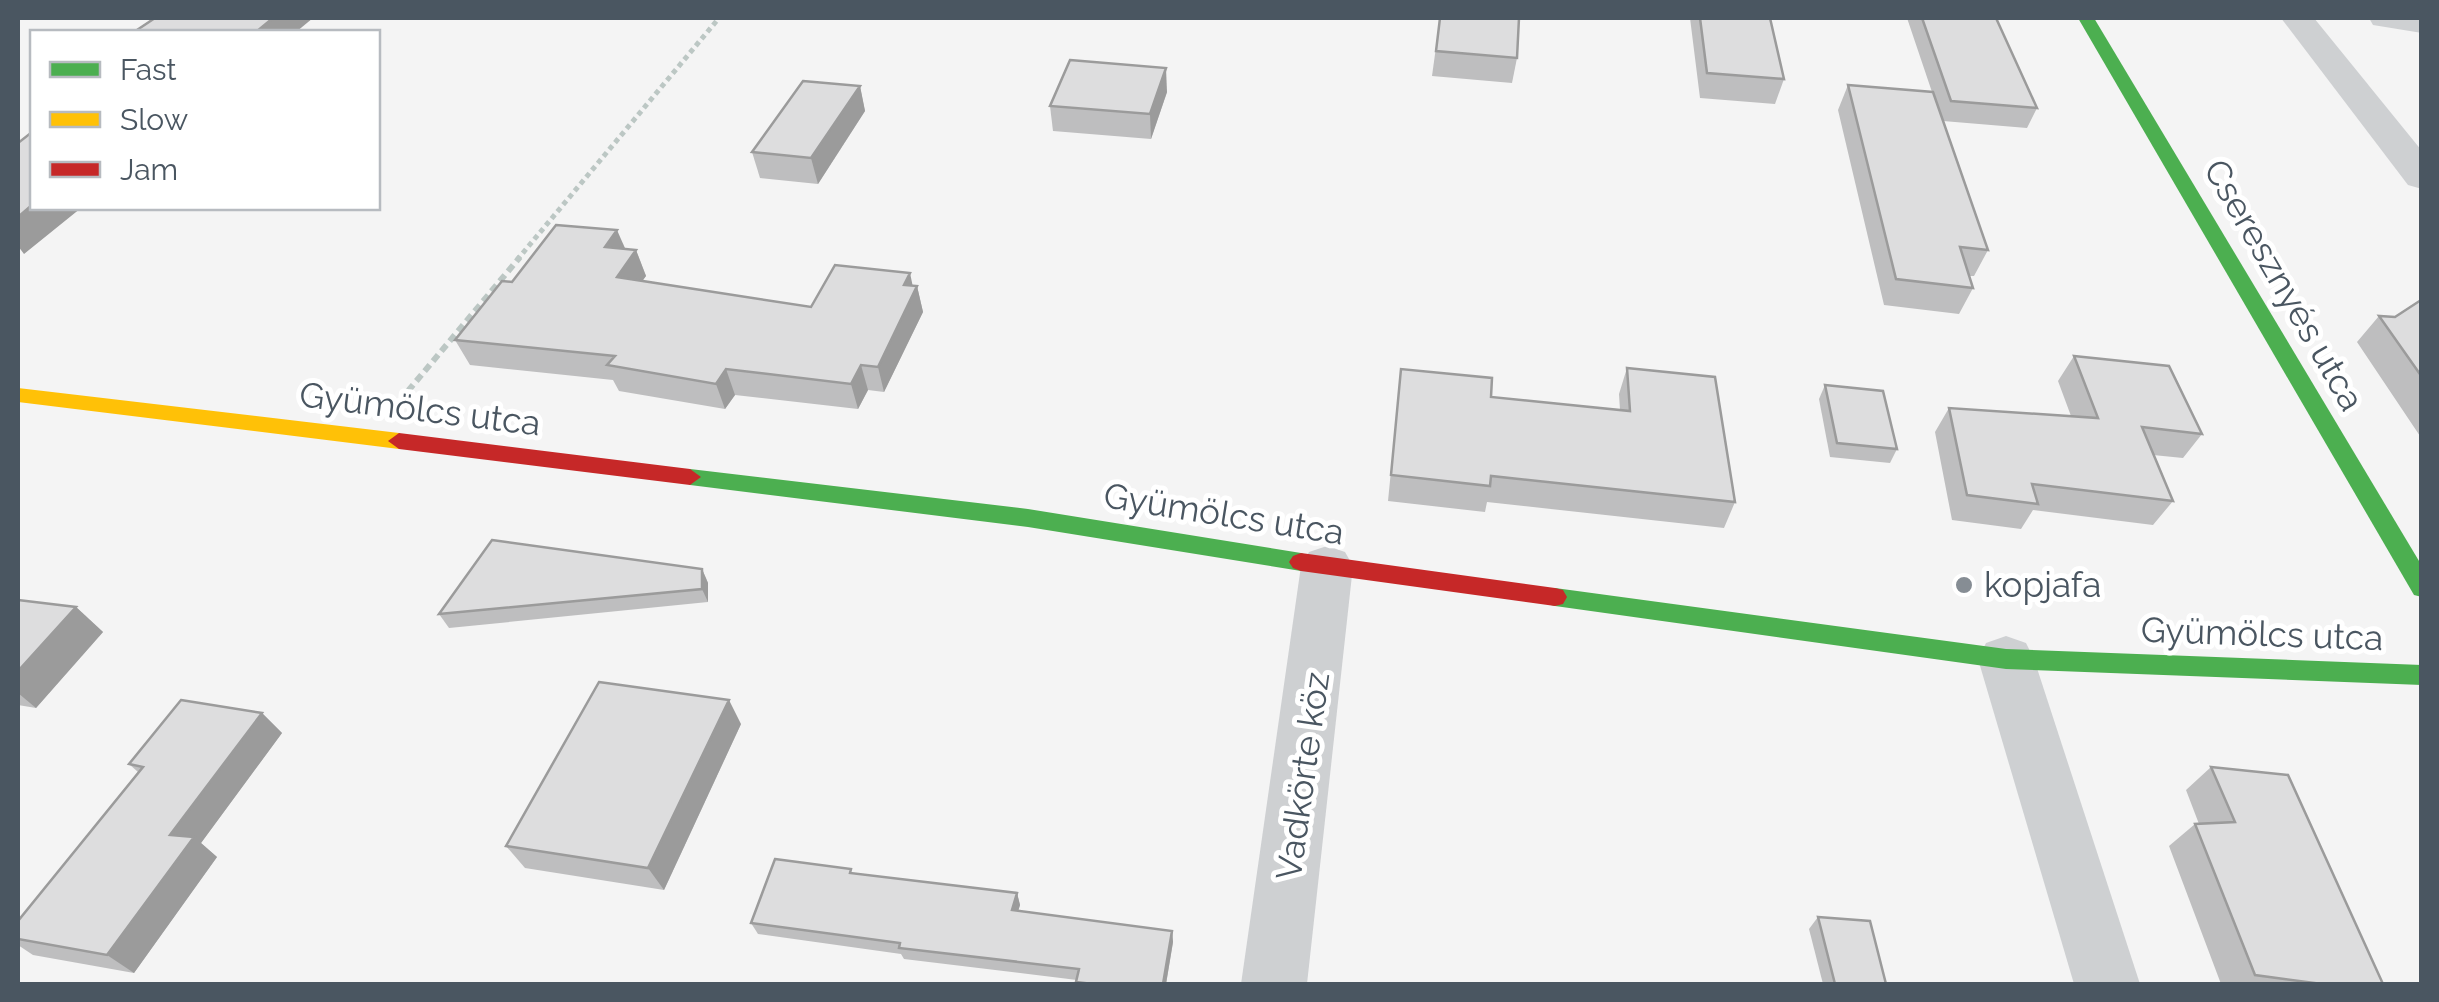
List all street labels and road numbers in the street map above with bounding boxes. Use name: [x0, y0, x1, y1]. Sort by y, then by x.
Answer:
street label: Cseresznyés utca: [2196, 152, 2373, 418]
street label: Gyümölcs utca: [297, 373, 543, 444]
street label: Gyümölcs utca: [1101, 474, 1347, 553]
street label: Gyümölcs utca: [2140, 609, 2384, 658]
street label: Vadkörte köz: [1268, 669, 1337, 883]

